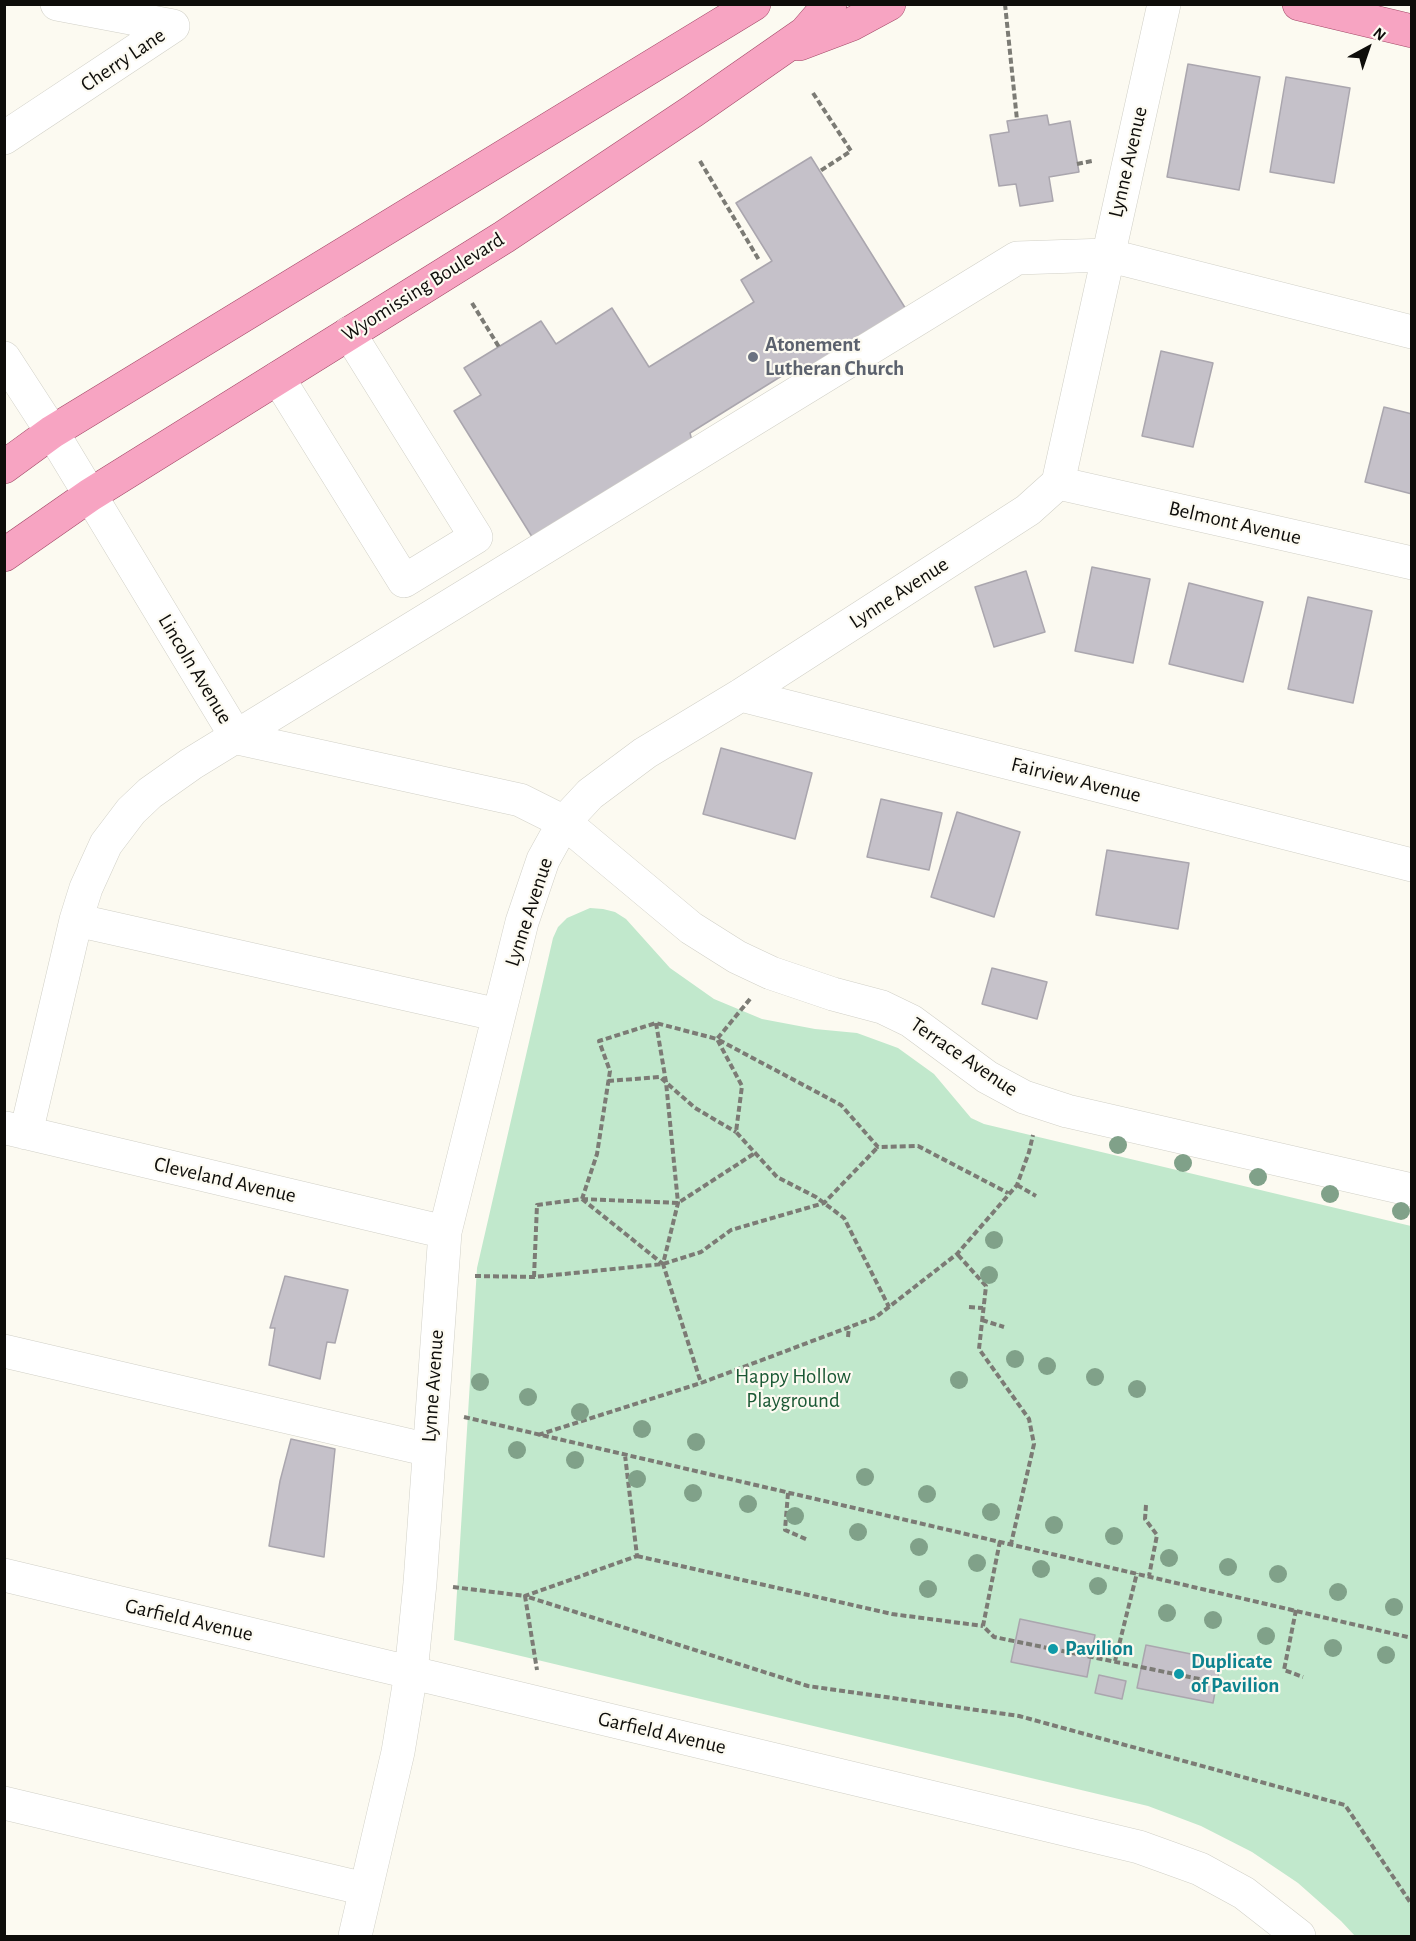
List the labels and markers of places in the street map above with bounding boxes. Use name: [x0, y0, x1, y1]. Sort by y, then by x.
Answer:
place label: Atonement Lutheran Church: [765, 332, 904, 382]
marker: Atonement Lutheran Church: [746, 350, 760, 364]
place label: Pavilion: [1065, 1636, 1133, 1662]
marker: Pavilion: [1046, 1642, 1060, 1656]
place label: Duplicate of Pavilion: [1191, 1649, 1279, 1699]
marker: Duplicate of Pavilion: [1172, 1667, 1186, 1681]

